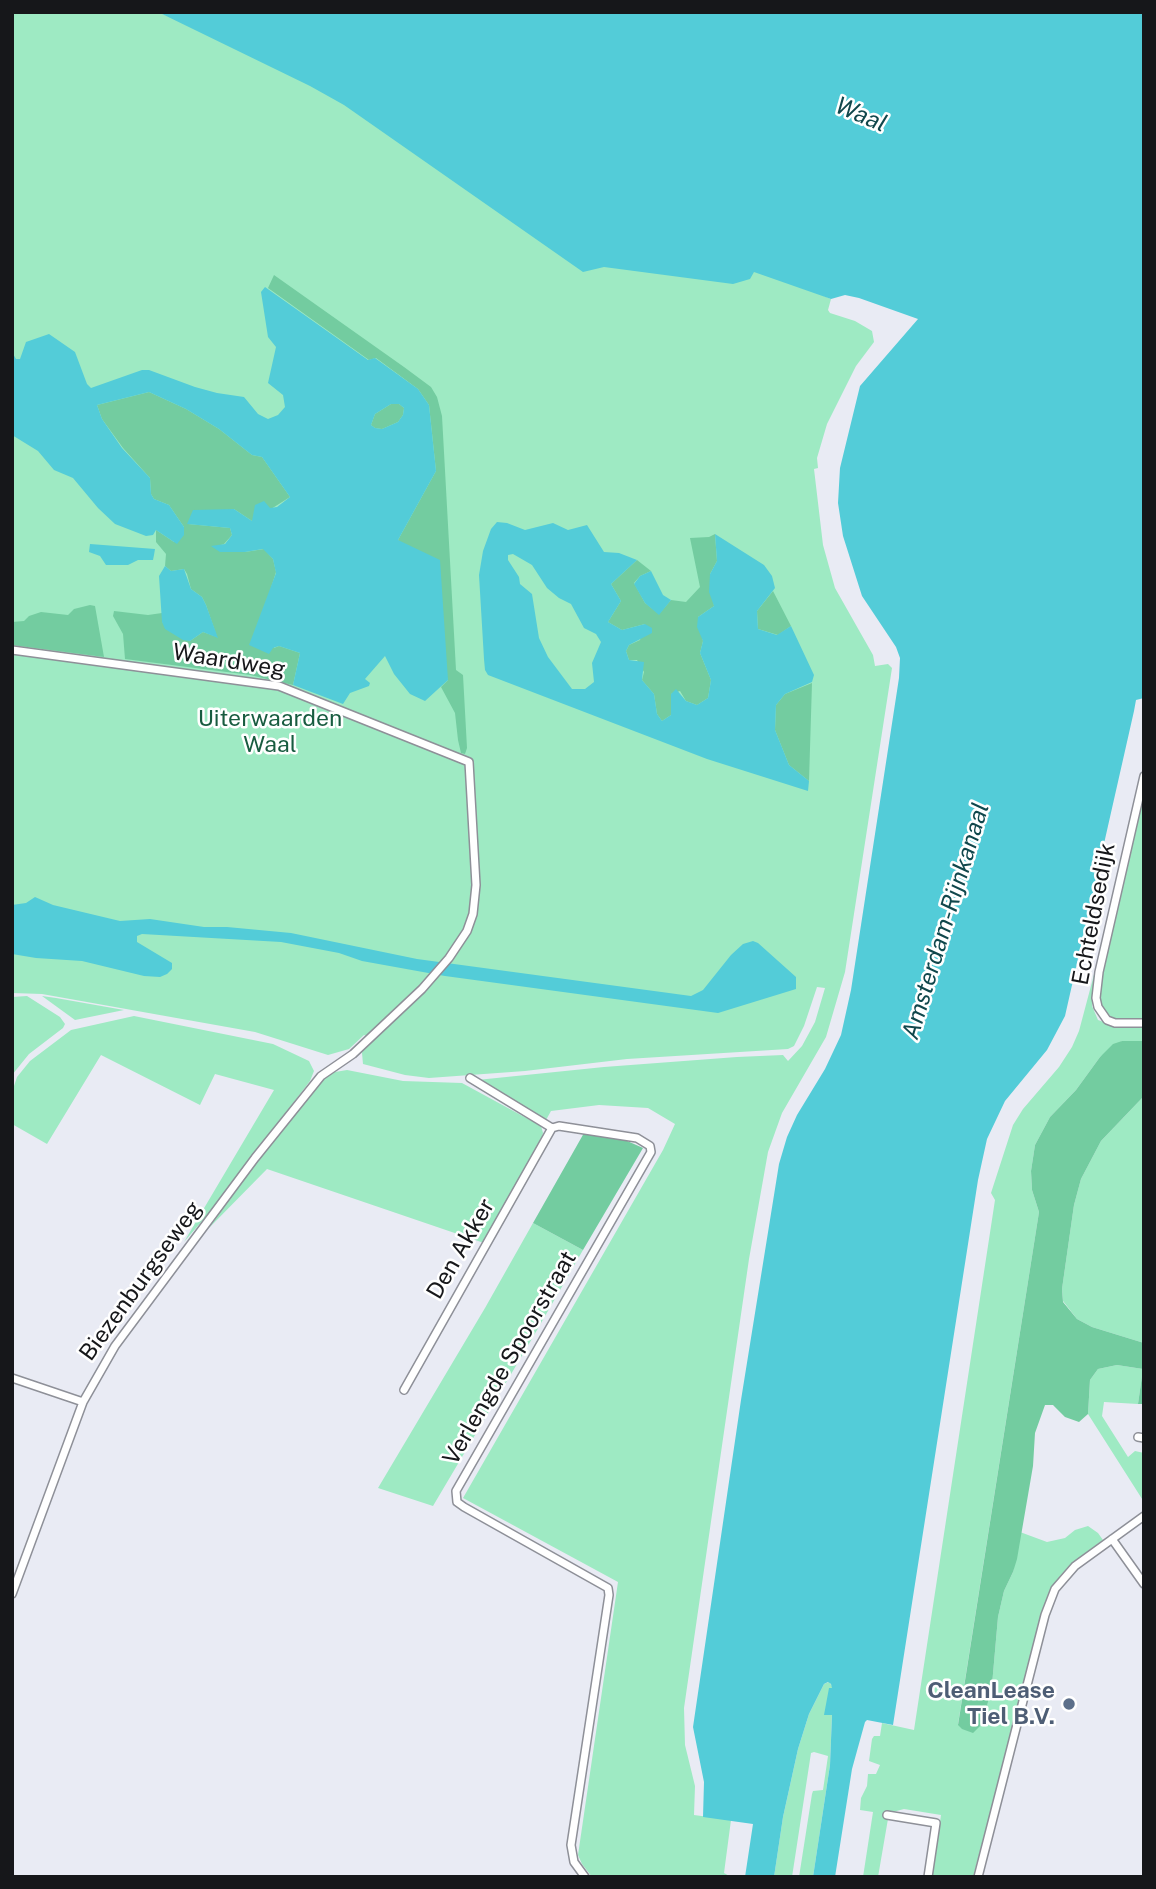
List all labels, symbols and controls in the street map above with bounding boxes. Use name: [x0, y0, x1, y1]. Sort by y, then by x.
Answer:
water label: Waal: [831, 91, 891, 139]
street label: Waardweg: [171, 638, 287, 684]
park label: Uiterwaarden Waal: [198, 705, 342, 759]
water label: Amsterdam-Rijnkanaal: [896, 799, 996, 1043]
street label: Echteldsedijk: [1067, 841, 1121, 987]
street label: Den Akker: [421, 1194, 501, 1304]
street label: Biezenburgseweg: [74, 1196, 208, 1366]
street label: Verlengde Spoorstraat: [437, 1246, 583, 1470]
place label: CleanLease Tiel B.V.: [927, 1677, 1055, 1731]
marker: CleanLease Tiel B.V.: [1061, 1696, 1077, 1712]

